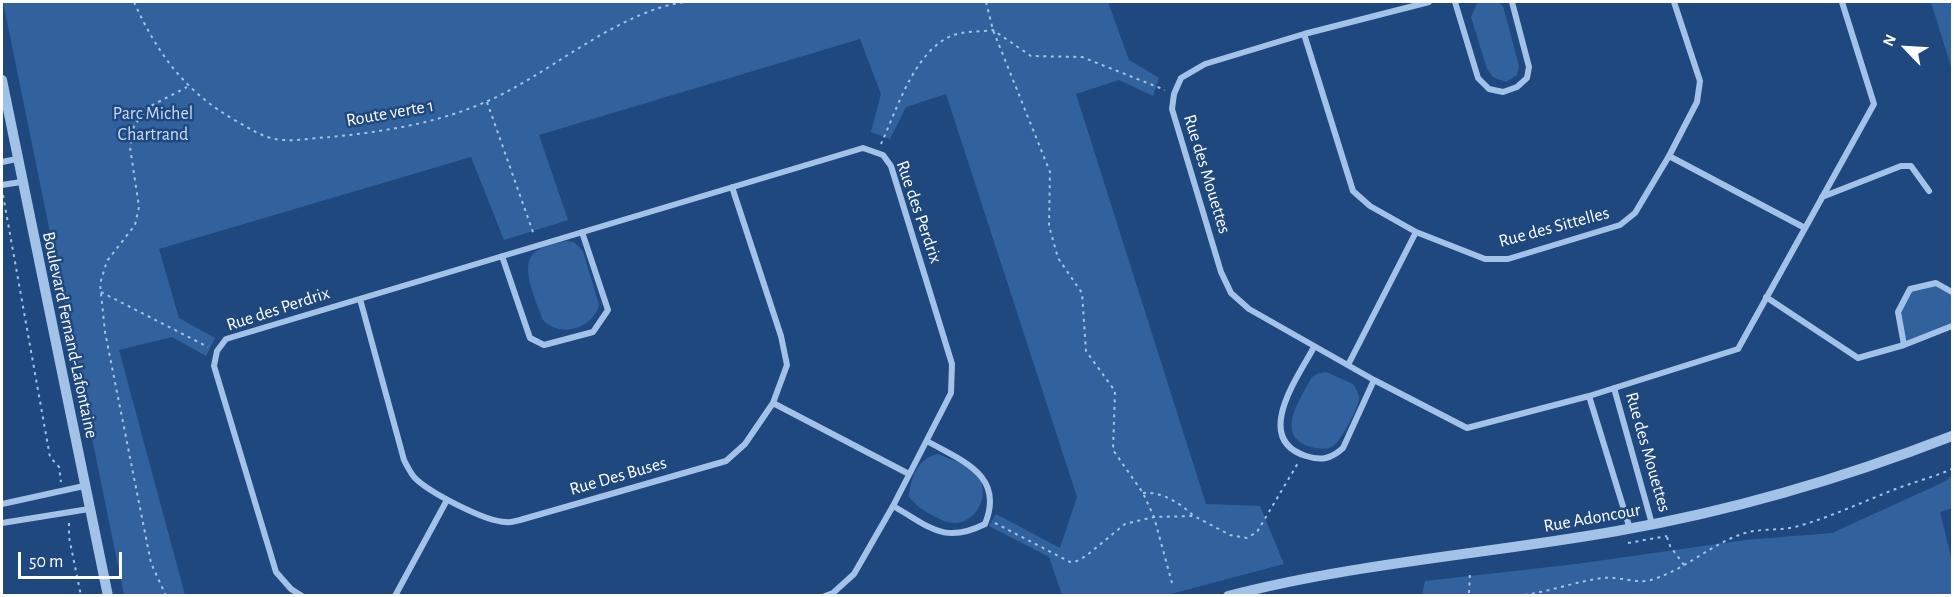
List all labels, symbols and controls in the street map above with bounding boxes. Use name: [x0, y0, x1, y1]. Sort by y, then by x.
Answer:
north arrow: [1876, 18, 1936, 78]
text: N: [1880, 32, 1899, 49]
street label: Route verte 1: [345, 95, 435, 131]
park label: Parc Michel Chartrand: [113, 103, 193, 146]
street label: Rue des Mouettes: [1179, 112, 1235, 236]
street label: Rue des Perdrix: [891, 158, 947, 266]
street label: Rue des Sittelles: [1496, 202, 1612, 252]
street label: Boulevard Fernand-Lafontaine: [38, 230, 102, 440]
street label: Rue des Perdrix: [224, 282, 332, 336]
street label: Rue des Mouettes: [1621, 390, 1675, 514]
street label: Rue Des Buses: [567, 452, 669, 500]
street label: Rue Adoncour: [1542, 499, 1642, 537]
scale bar: [21, 540, 124, 578]
text: 50 m: [29, 553, 63, 571]

